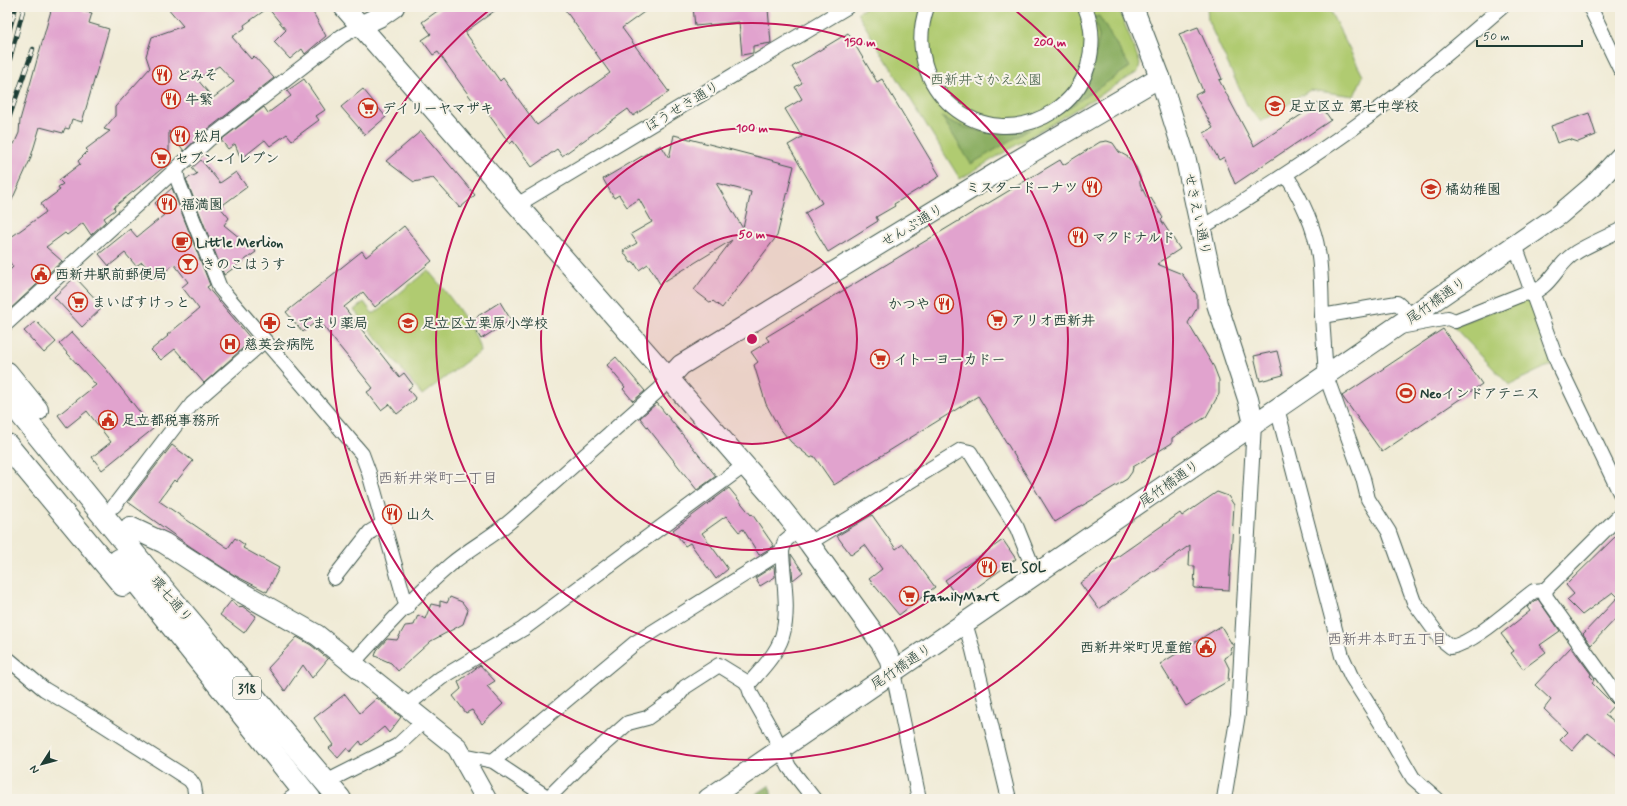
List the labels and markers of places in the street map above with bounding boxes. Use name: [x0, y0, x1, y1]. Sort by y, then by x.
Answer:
restaurant icon: どみそ: [151, 64, 173, 86]
place label: どみそ: [176, 67, 218, 85]
restaurant icon: 牛繁: [160, 88, 182, 110]
place label: 牛繁: [185, 91, 213, 109]
school or university icon: 足立区立 第七中学校: [1264, 95, 1286, 117]
supermarket icon: デイリーヤマザキ: [357, 97, 379, 119]
place label: 足立区立 第七中学校: [1289, 98, 1419, 116]
place label: デイリーヤマザキ: [382, 100, 494, 118]
restaurant icon: 松月: [169, 125, 191, 147]
place label: 松月: [194, 128, 222, 146]
supermarket icon: セブン-イレブン: [150, 147, 172, 169]
place label: セブン-イレブン: [175, 150, 279, 168]
restaurant icon: ミスタードーナツ: [1081, 176, 1103, 198]
school or university icon: 橘幼稚園: [1420, 178, 1442, 200]
place label: ミスタードーナツ: [966, 179, 1078, 197]
place label: 橘幼稚園: [1445, 181, 1501, 199]
restaurant icon: 福満園: [156, 193, 178, 215]
place label: 福満園: [181, 196, 223, 214]
restaurant icon: マクドナルド: [1067, 226, 1089, 248]
place label: マクドナルド: [1092, 229, 1175, 247]
cafe icon: Little Merlion: [171, 231, 193, 253]
place label: Little Merlion: [196, 234, 283, 252]
bar icon: きのこはうす: [177, 253, 199, 275]
place label: きのこはうす: [202, 256, 286, 274]
public building icon: 西新井駅前郵便局: [30, 263, 52, 285]
place label: 西新井駅前郵便局: [55, 266, 167, 284]
supermarket icon: まいばすけっと: [67, 291, 89, 313]
restaurant icon: かつや: [933, 293, 955, 315]
place label: まいばすけっと: [92, 294, 190, 312]
place label: かつや: [888, 296, 930, 314]
supermarket icon: アリオ西新井: [986, 309, 1008, 331]
pharmacy icon: こでまり薬局: [259, 312, 281, 334]
school or university icon: 足立区立栗原小学校: [397, 312, 419, 334]
place label: アリオ西新井: [1011, 312, 1095, 330]
place label: こでまり薬局: [284, 315, 368, 333]
place label: 足立区立栗原小学校: [422, 315, 548, 333]
centre of rings: [745, 332, 759, 346]
hospital icon: 慈英会病院: [219, 333, 241, 355]
place label: 慈英会病院: [244, 336, 314, 354]
supermarket icon: イトーヨーカドー: [869, 348, 891, 370]
place label: イトーヨーカドー: [894, 351, 1005, 369]
sports icon: Neoインドアテニス: [1395, 382, 1417, 404]
place label: Neoインドアテニス: [1420, 385, 1540, 403]
public building icon: 足立都税事務所: [97, 409, 119, 431]
place label: 足立都税事務所: [122, 412, 220, 430]
restaurant icon: 山久: [381, 503, 403, 525]
place label: 山久: [406, 506, 434, 524]
restaurant icon: EL SOL: [976, 556, 998, 578]
place label: EL SOL: [1001, 559, 1047, 577]
supermarket icon: FamilyMart: [898, 585, 920, 607]
place label: FamilyMart: [923, 588, 1000, 606]
public building icon: 西新井栄町児童館: [1195, 636, 1217, 658]
place label: 西新井栄町児童館: [1080, 639, 1192, 657]

